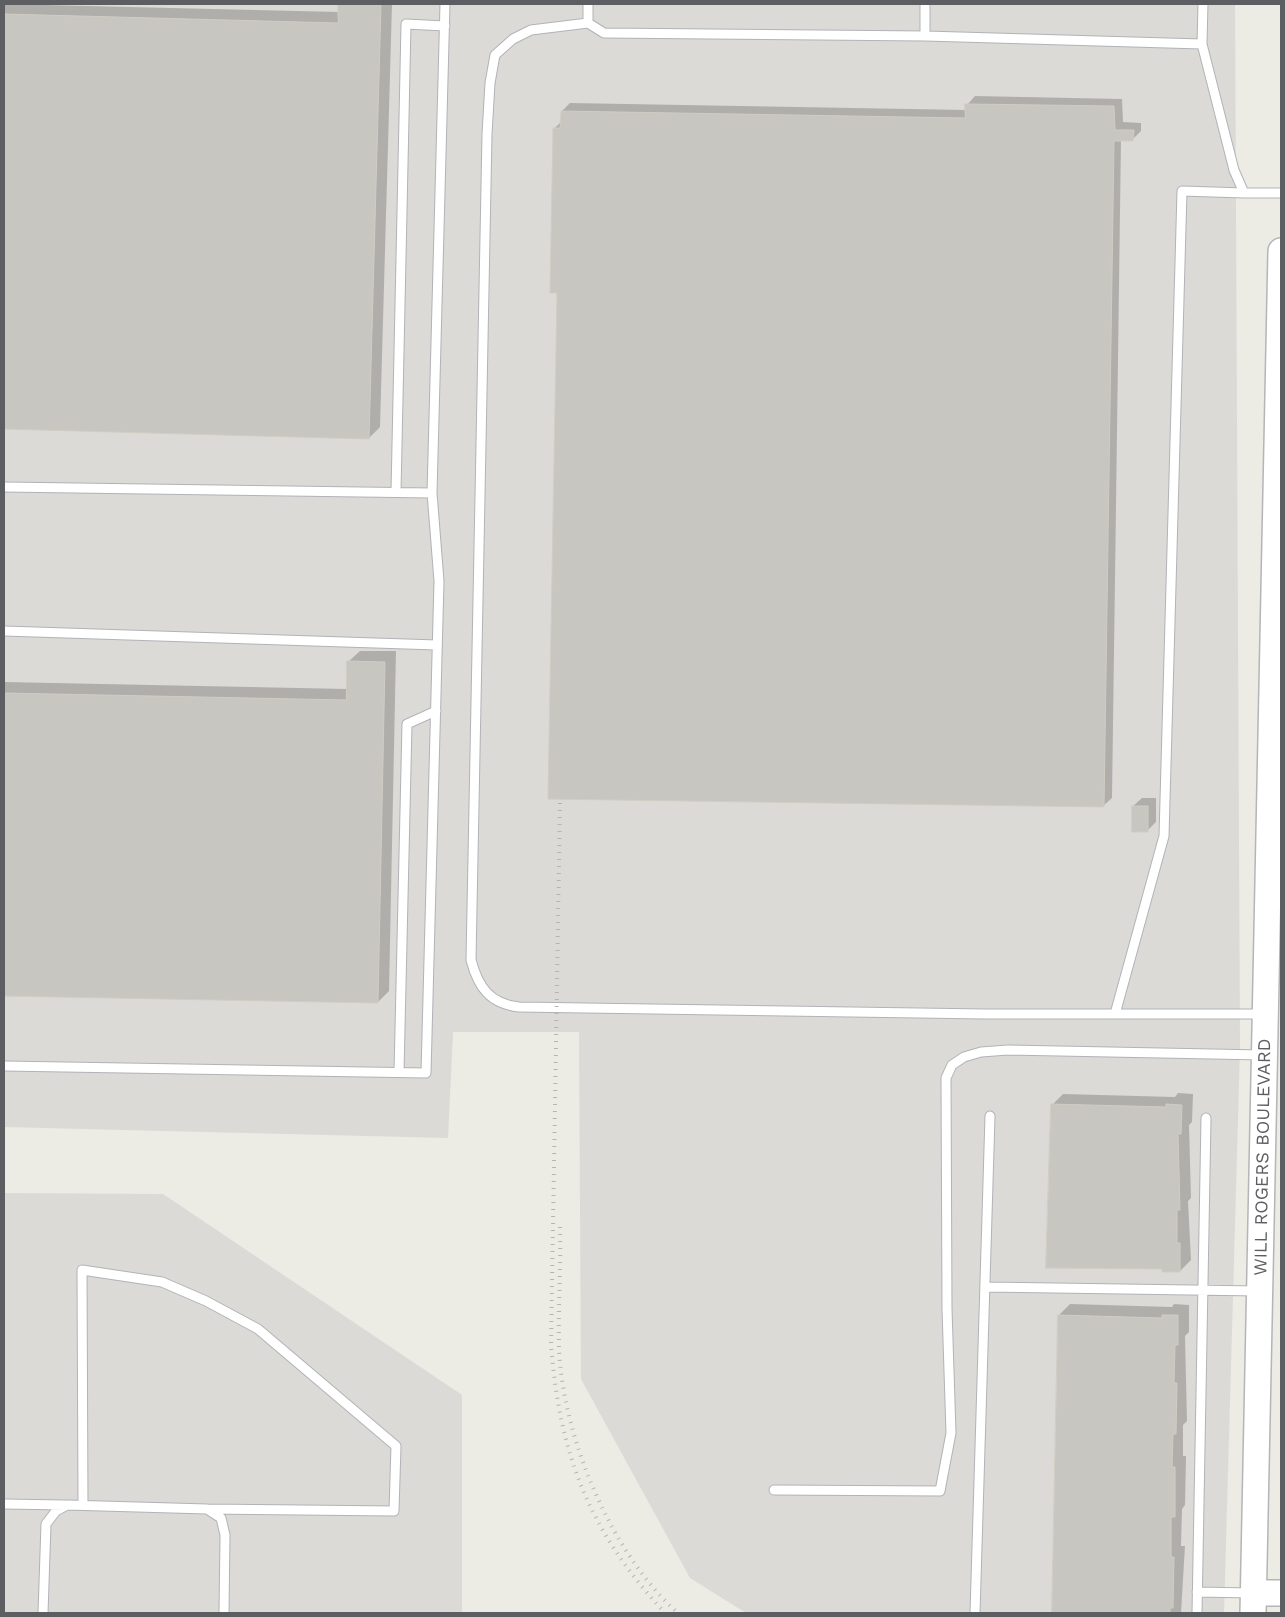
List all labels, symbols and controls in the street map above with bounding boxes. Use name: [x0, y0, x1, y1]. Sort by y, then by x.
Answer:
street label: WILL ROGERS BOULEVARD: [1250, 1038, 1276, 1276]

